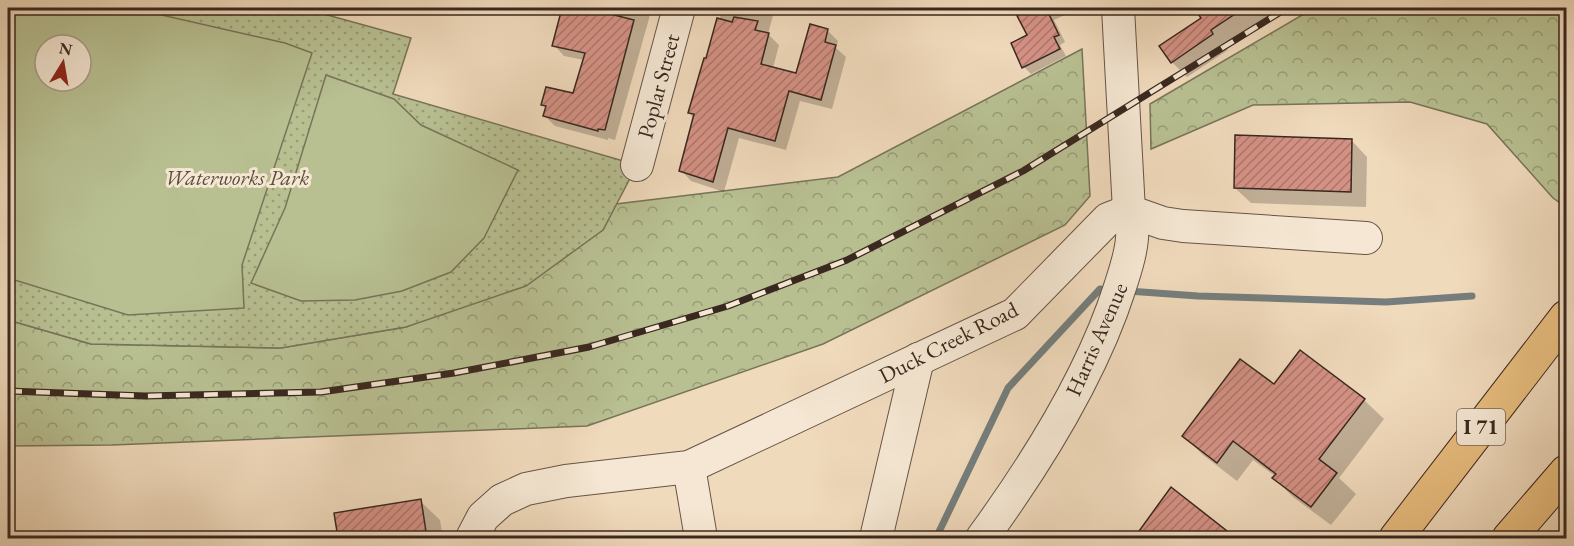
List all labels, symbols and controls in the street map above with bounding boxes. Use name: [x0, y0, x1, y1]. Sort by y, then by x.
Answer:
street label: Poplar Street: [631, 31, 686, 142]
north arrow: [33, 33, 93, 93]
text: N: [57, 37, 74, 60]
park label: Waterworks Park: [165, 163, 309, 192]
street label: Harris Avenue: [1059, 278, 1135, 401]
street label: Duck Creek Road: [874, 295, 1024, 390]
road number: I 71: [1457, 409, 1505, 445]

